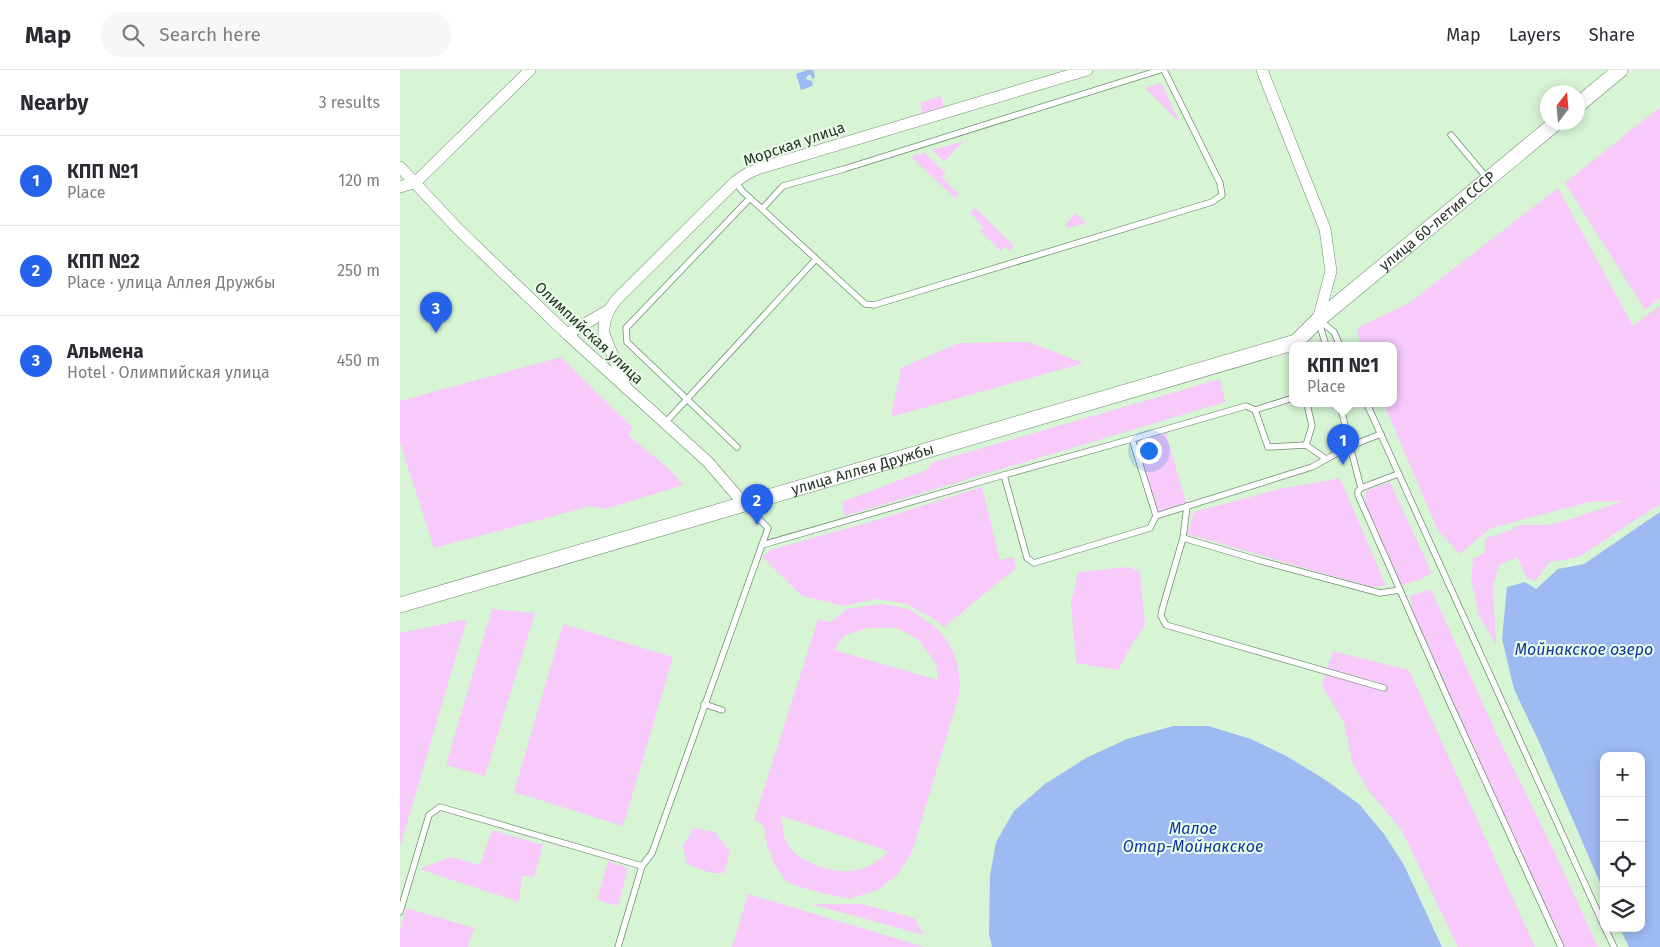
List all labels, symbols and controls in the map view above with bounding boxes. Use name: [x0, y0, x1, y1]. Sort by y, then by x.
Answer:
search box: [101, 12, 451, 57]
text: Map: [25, 21, 71, 49]
icon: search: [119, 21, 147, 49]
text: Search here: [159, 23, 261, 46]
text: Map: [1446, 24, 1481, 46]
text: Layers: [1509, 24, 1561, 46]
text: Share: [1589, 24, 1635, 46]
north arrow: [1540, 85, 1585, 130]
text: Nearby: [20, 90, 88, 116]
text: 3 results: [319, 93, 380, 112]
street label: Морская улица: [741, 118, 847, 170]
text: КПП №1: [67, 160, 139, 183]
street label: улица 60-летия СССР: [1376, 167, 1500, 274]
text: 1: [32, 171, 40, 190]
text: 120 m: [338, 171, 380, 190]
text: Place: [67, 183, 106, 202]
text: КПП №2: [67, 250, 140, 273]
text: 2: [32, 261, 40, 280]
text: 250 m: [337, 261, 380, 280]
text: Place · улица Аллея Дружбы: [67, 273, 275, 292]
street label: Олимпийская улица: [531, 278, 647, 388]
pin: 3: [420, 292, 452, 333]
text: Альмена: [67, 340, 144, 363]
popup: [1289, 342, 1397, 407]
text: 3: [32, 351, 40, 370]
text: 450 m: [337, 351, 380, 370]
text: КПП №1: [1307, 354, 1379, 377]
text: Hotel · Олимпийская улица: [67, 363, 270, 382]
text: Place: [1307, 377, 1346, 396]
pin: 1: [1327, 424, 1359, 465]
your location: [1136, 438, 1162, 464]
street label: улица Аллея Дружбы: [789, 440, 936, 499]
pin: 2: [741, 484, 773, 525]
water label: Мойнакское озеро: [1515, 640, 1653, 659]
map controls: [1600, 752, 1645, 932]
button: +: [1600, 752, 1645, 797]
button: −: [1600, 797, 1645, 842]
water label: Малое Отар-Мойнакское: [1123, 819, 1263, 856]
button: locate: [1600, 842, 1645, 887]
button: layers: [1600, 887, 1645, 932]

